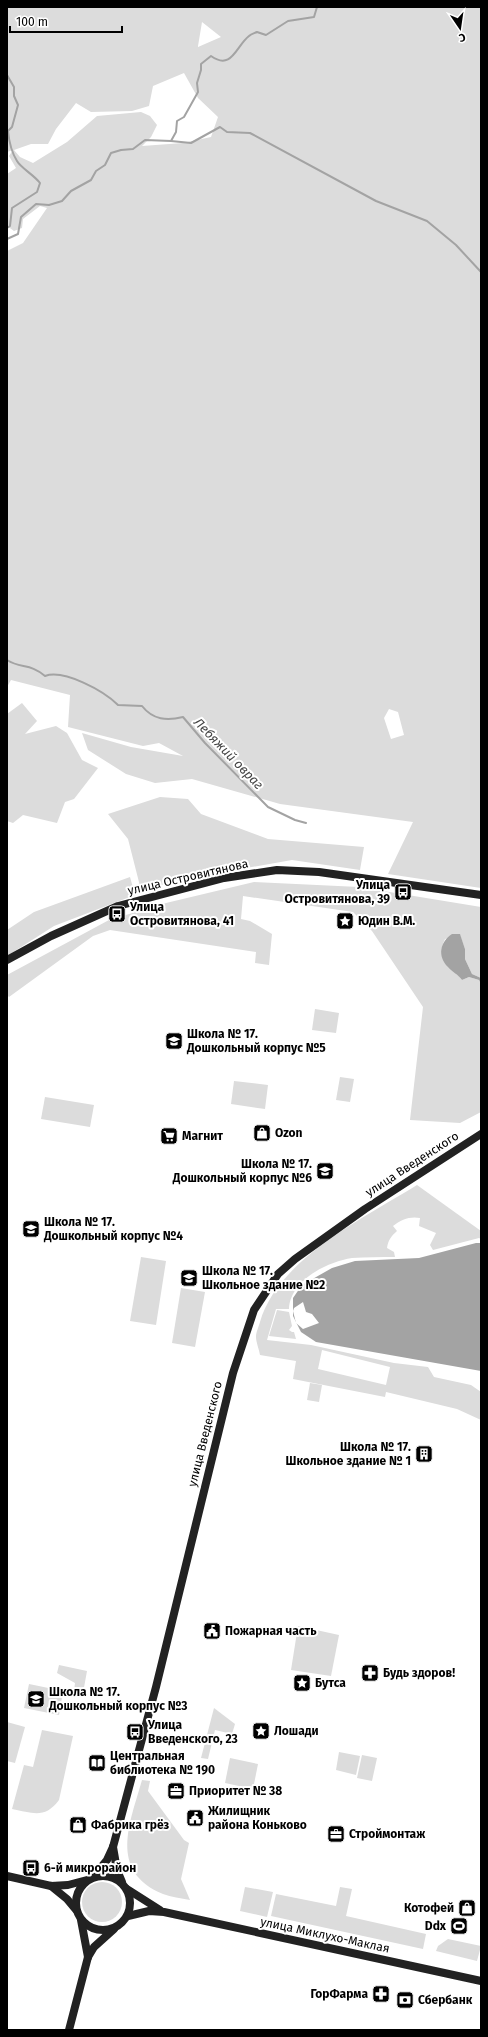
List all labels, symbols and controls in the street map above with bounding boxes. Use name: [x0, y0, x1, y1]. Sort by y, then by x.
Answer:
scale bar: [10, 8, 122, 34]
north arrow: [440, 8, 480, 48]
text: 100 m: [16, 15, 48, 29]
text: С: [457, 30, 467, 44]
water label: Лебяжий овраг: [190, 714, 266, 792]
street label: улица Островитянова: [126, 856, 250, 898]
place label: Улица Островитянова, 39: [285, 878, 390, 906]
bus stop icon: Улица Островитянова, 39: [393, 882, 413, 902]
place label: Улица Островитянова, 41: [129, 900, 234, 928]
bus stop icon: Улица Островитянова, 41: [107, 904, 127, 924]
place icon: Юдин В.М.: [335, 911, 355, 931]
place label: Юдин В.М.: [358, 914, 415, 928]
place label: Школа № 17. Дошкольный корпус №5: [186, 1027, 326, 1055]
school or university icon: Школа № 17. Дошкольный корпус №5: [164, 1031, 184, 1051]
shop icon: Ozon: [252, 1123, 272, 1143]
supermarket icon: Магнит: [159, 1126, 179, 1146]
place label: Ozon: [275, 1126, 303, 1140]
place label: Магнит: [182, 1129, 223, 1143]
street label: улица Введенского: [363, 1129, 461, 1199]
place label: Школа № 17. Дошкольный корпус №6: [172, 1157, 312, 1185]
school or university icon: Школа № 17. Дошкольный корпус №6: [315, 1161, 335, 1181]
place label: Школа № 17. Дошкольный корпус №4: [43, 1215, 183, 1243]
school or university icon: Школа № 17. Дошкольный корпус №4: [21, 1219, 41, 1239]
place label: Школа № 17. Школьное здание №2: [202, 1264, 325, 1292]
school or university icon: Школа № 17. Школьное здание №2: [179, 1268, 199, 1288]
street label: улица Введенского: [185, 1380, 225, 1488]
place label: Школа № 17. Школьное здание № 1: [285, 1440, 411, 1468]
building icon: Школа № 17. Школьное здание № 1: [414, 1444, 434, 1464]
public building icon: Пожарная часть: [202, 1621, 222, 1641]
place label: Пожарная часть: [225, 1624, 317, 1638]
pharmacy icon: Будь здоров!: [360, 1663, 380, 1683]
place label: Будь здоров!: [383, 1666, 455, 1680]
place icon: Бутса: [292, 1673, 312, 1693]
place label: Бутса: [315, 1676, 346, 1690]
place label: Школа № 17. Дошкольный корпус №3: [48, 1685, 188, 1713]
school or university icon: Школа № 17. Дошкольный корпус №3: [26, 1689, 46, 1709]
place label: Улица Введенского, 23: [147, 1718, 238, 1746]
place icon: Лошади: [251, 1721, 271, 1741]
bus stop icon: Улица Введенского, 23: [125, 1722, 145, 1742]
place label: Лошади: [274, 1724, 319, 1738]
place label: Центральная библиотека № 190: [110, 1749, 215, 1777]
library icon: Центральная библиотека № 190: [87, 1753, 107, 1773]
office icon: Приоритет № 38: [166, 1781, 186, 1801]
place label: Приоритет № 38: [189, 1784, 282, 1798]
place label: Жилищник района Коньково: [207, 1804, 307, 1832]
public building icon: Жилищник района Коньково: [185, 1808, 205, 1828]
shop icon: Фабрика грёз: [68, 1815, 88, 1835]
place label: Фабрика грёз: [91, 1818, 169, 1832]
office icon: Строймонтаж: [326, 1824, 346, 1844]
place label: Строймонтаж: [349, 1827, 426, 1841]
bus stop icon: 6-й микрорайон: [21, 1858, 41, 1878]
place label: 6-й микрорайон: [44, 1861, 136, 1875]
shop icon: Котофей: [457, 1898, 477, 1918]
place label: Котофей: [404, 1901, 454, 1915]
street label: улица Миклухо-Маклая: [259, 1914, 391, 1956]
sports icon: Ddx: [449, 1916, 469, 1936]
place label: Ddx: [425, 1919, 447, 1933]
pharmacy icon: ГорФарма: [371, 1984, 391, 2004]
place label: ГорФарма: [310, 1987, 368, 2001]
bank icon: Сбербанк: [395, 1990, 415, 2010]
place label: Сбербанк: [418, 1993, 473, 2007]

